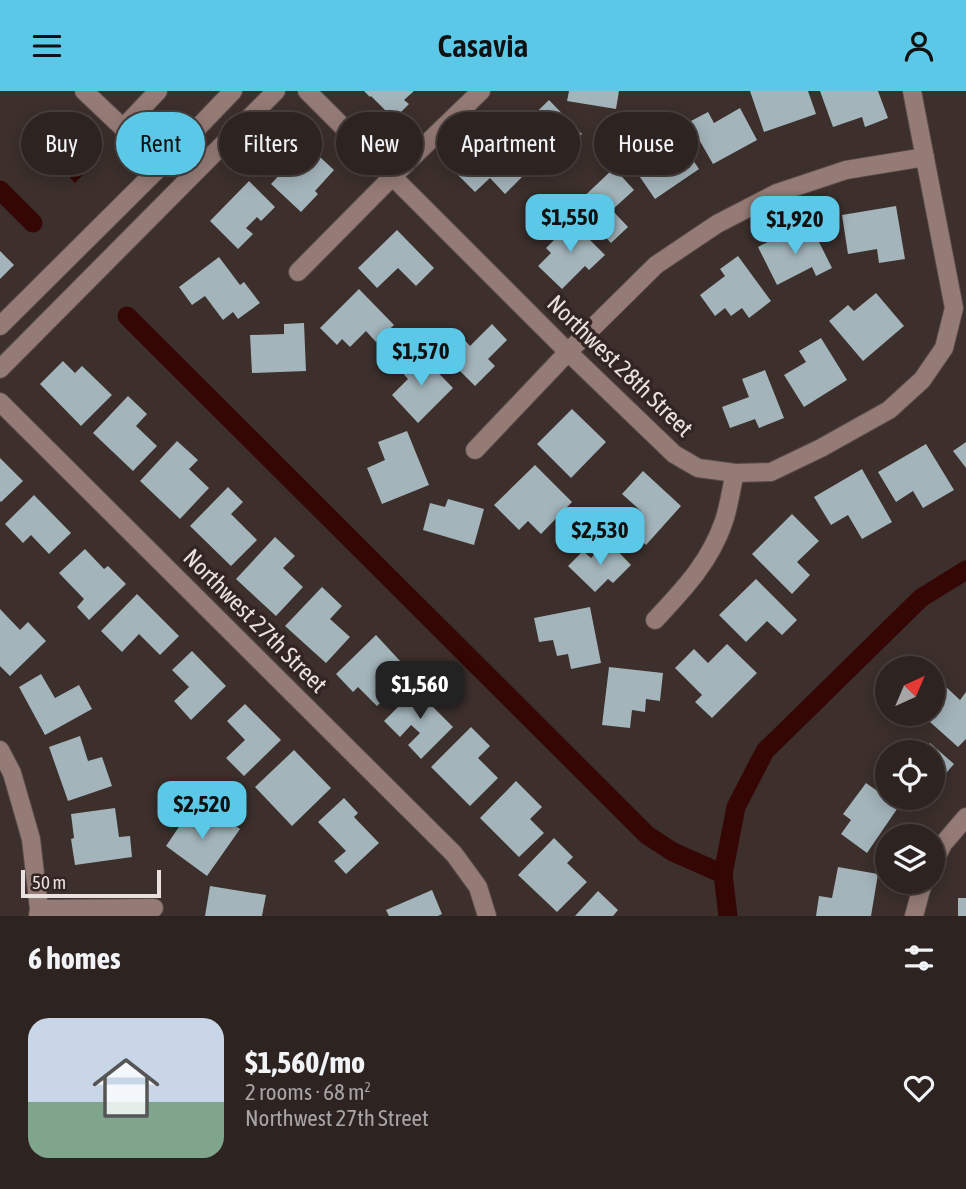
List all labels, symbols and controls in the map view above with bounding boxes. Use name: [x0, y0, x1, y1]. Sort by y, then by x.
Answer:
icon: menu: [28, 27, 66, 65]
text: Casavia: [438, 27, 528, 64]
icon: person: [900, 27, 938, 65]
chip: Buy: [21, 112, 102, 175]
chip: Rent: [116, 112, 205, 175]
chip: Filters: [219, 112, 322, 175]
chip: New: [336, 112, 423, 175]
chip: Apartment: [437, 112, 580, 175]
chip: House: [594, 112, 698, 175]
pin: $1,550: [513, 195, 627, 254]
pin: $1,920: [738, 197, 852, 256]
text: $1,550: [542, 204, 599, 230]
text: $1,920: [767, 206, 824, 232]
street label: Northwest 28th Street: [542, 289, 699, 442]
pin: $1,570: [364, 329, 478, 388]
text: $1,570: [393, 338, 450, 364]
pin: $2,530: [543, 507, 657, 567]
text: $2,530: [572, 517, 629, 543]
street label: Northwest 27th Street: [178, 543, 333, 698]
north arrow: [875, 656, 945, 726]
map controls: [875, 656, 945, 894]
pin: $1,560: [363, 661, 477, 721]
text: $1,560: [392, 671, 449, 697]
button: locate: [875, 740, 945, 810]
pin: $2,520: [145, 781, 259, 841]
text: $2,520: [174, 791, 231, 817]
button: layers: [875, 824, 945, 894]
scale bar: [21, 867, 161, 899]
text: 50 m: [32, 871, 66, 893]
icon: filters: [900, 939, 938, 977]
text: 6 homes: [28, 941, 121, 975]
text: $1,560/mo: [245, 1045, 365, 1079]
icon: home: [84, 1046, 168, 1130]
icon: heart: [900, 1069, 938, 1107]
text: 2 rooms · 68 m²: [245, 1079, 371, 1105]
text: Northwest 27th Street: [245, 1105, 429, 1131]

